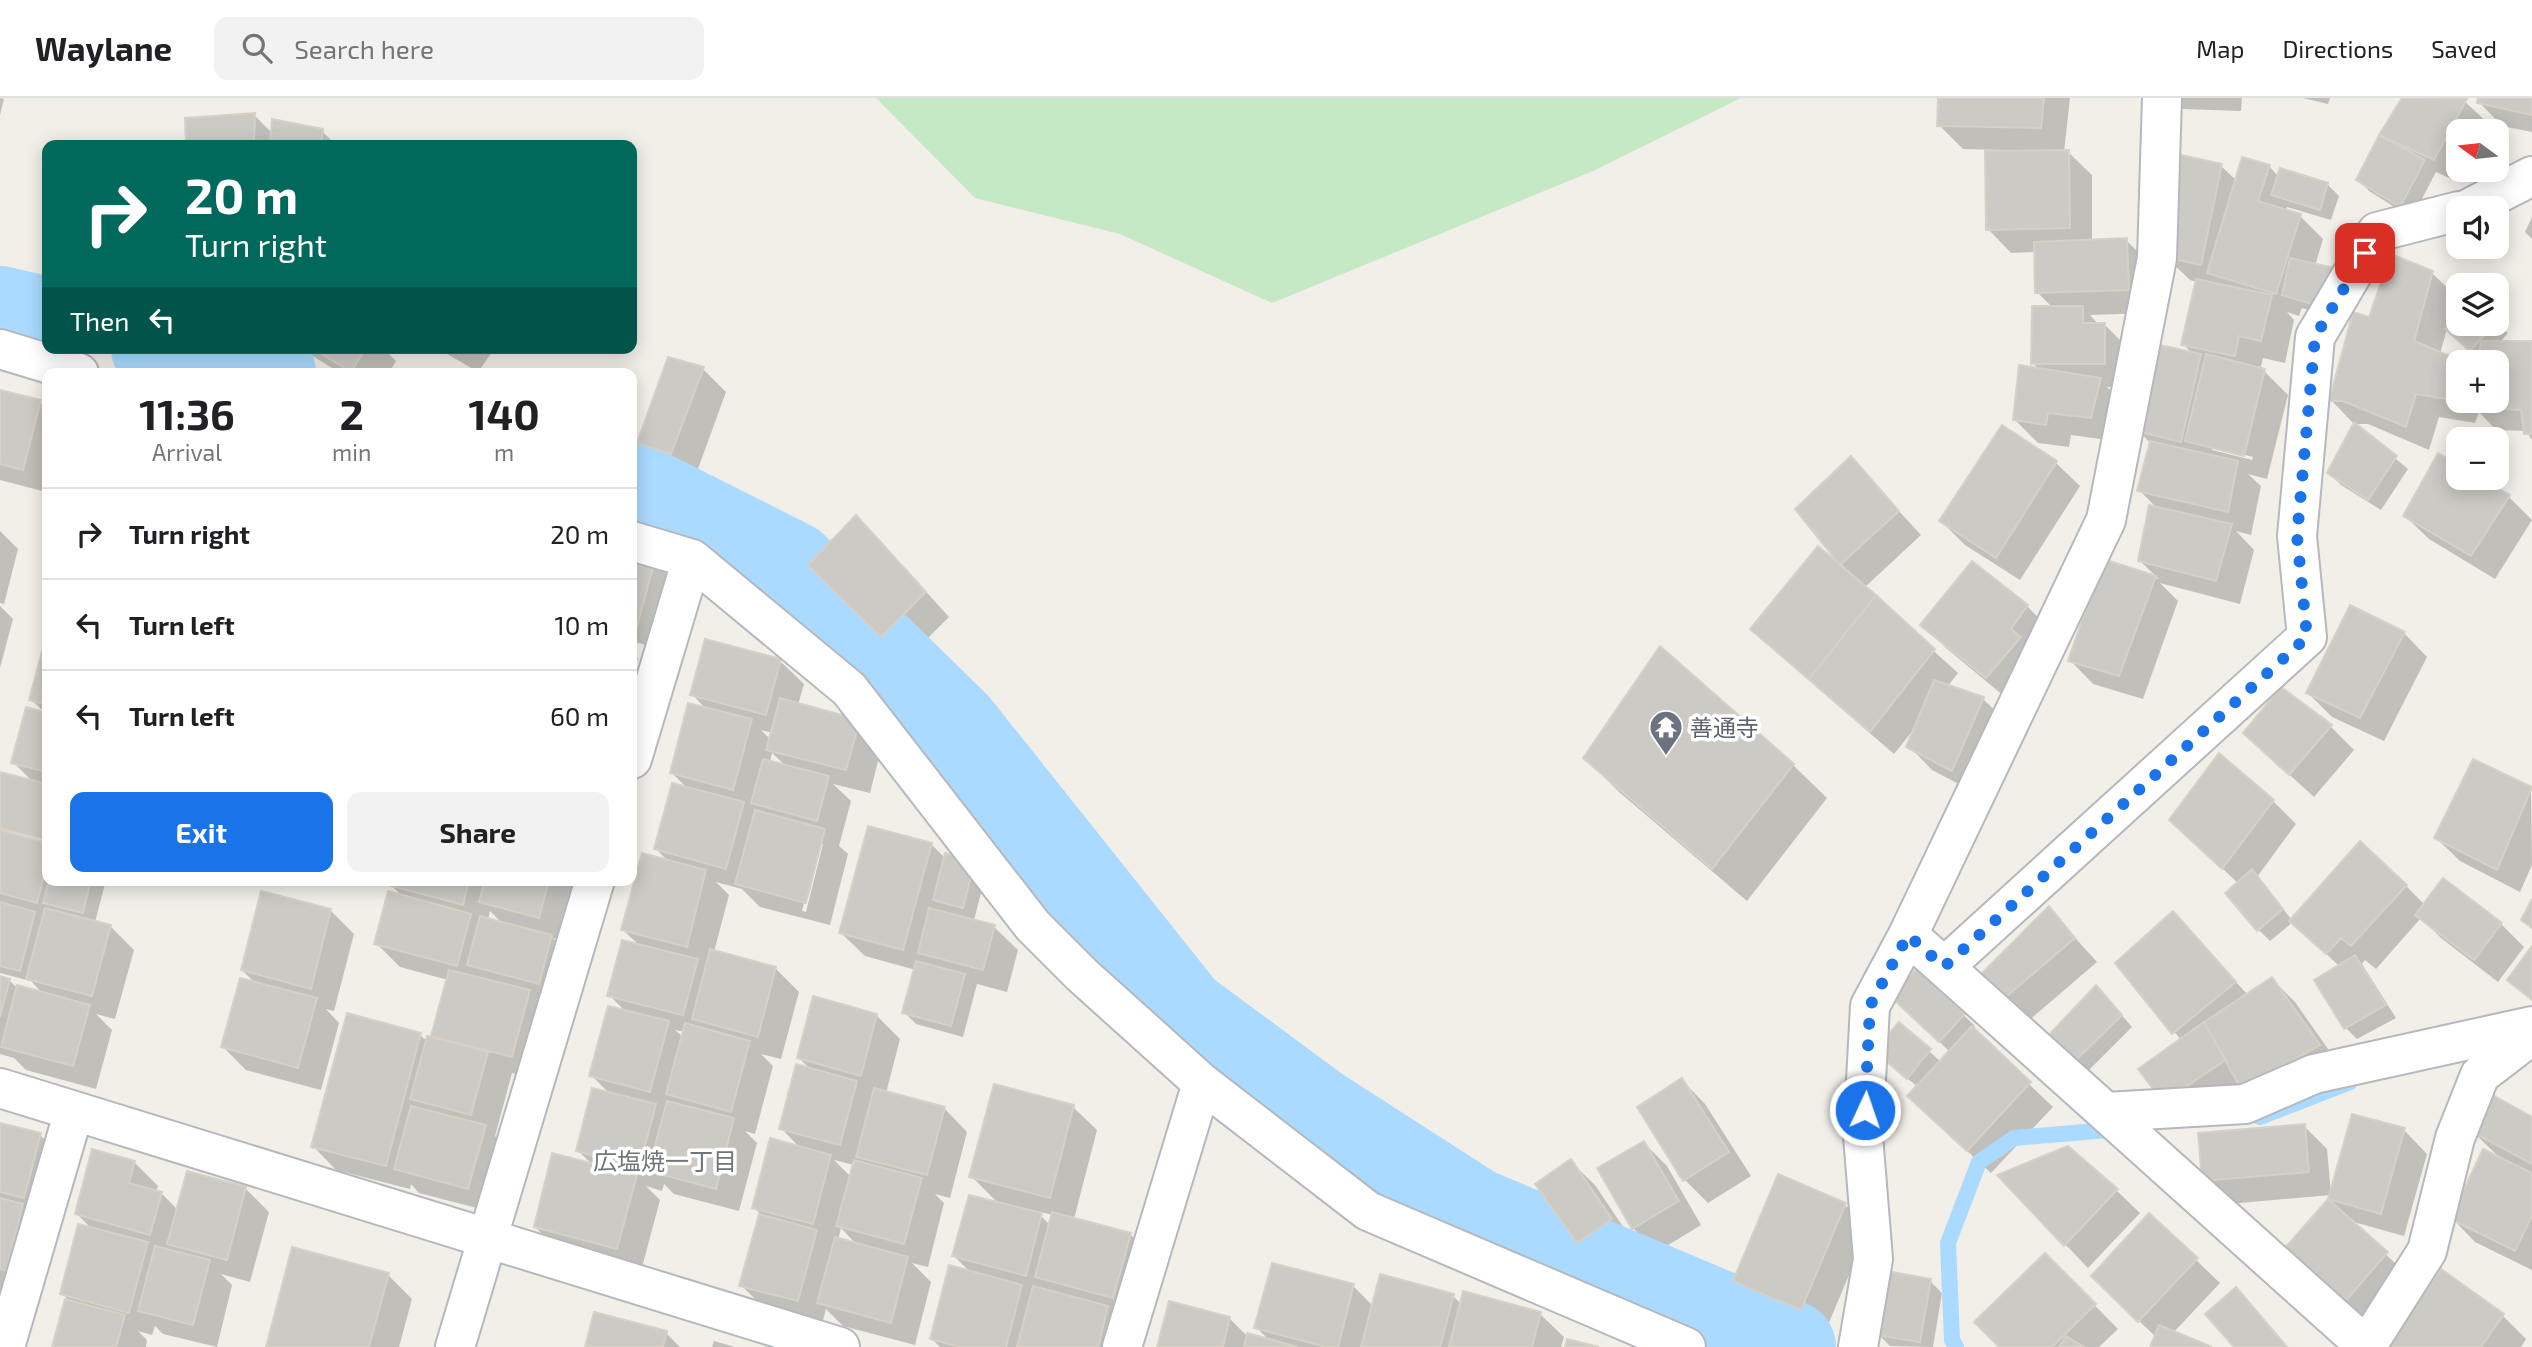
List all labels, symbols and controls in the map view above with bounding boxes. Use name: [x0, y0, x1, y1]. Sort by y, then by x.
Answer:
search box: [214, 17, 704, 80]
text: Waylane: [35, 28, 172, 68]
icon: search: [238, 29, 276, 67]
text: Search here: [294, 33, 434, 64]
text: Map: [2196, 34, 2244, 63]
text: Directions: [2282, 34, 2393, 63]
text: Saved: [2431, 34, 2497, 63]
north arrow: [2446, 119, 2510, 182]
map controls: [2446, 119, 2509, 490]
text: 20 m: [185, 165, 298, 224]
icon: right: [70, 168, 161, 259]
button: sound: [2446, 196, 2509, 259]
pin: [2335, 223, 2395, 283]
text: Turn right: [185, 225, 327, 263]
icon: arrive: [2346, 234, 2384, 272]
button: layers: [2446, 273, 2509, 336]
icon: left: [143, 301, 181, 339]
text: Then: [70, 305, 129, 336]
button: +: [2446, 350, 2509, 413]
text: 11:36: [139, 388, 235, 438]
text: 2: [339, 388, 364, 438]
text: 140: [468, 388, 540, 438]
button: −: [2446, 427, 2509, 490]
text: Arrival: [152, 438, 222, 466]
text: min: [332, 438, 371, 466]
text: m: [494, 438, 514, 466]
icon: right: [70, 515, 108, 553]
text: Turn right: [129, 518, 250, 549]
text: 20 m: [550, 518, 609, 549]
icon: left: [70, 606, 108, 644]
text: Turn left: [129, 609, 235, 640]
text: 10 m: [554, 609, 609, 640]
icon: left: [70, 697, 108, 735]
text: Turn left: [129, 700, 235, 731]
text: 60 m: [550, 700, 609, 731]
temple icon: 善通寺: [1647, 708, 1685, 757]
place label: 善通寺: [1690, 713, 1759, 741]
button: Exit: [70, 792, 333, 872]
button: Share: [347, 792, 609, 872]
position arrow: [1828, 1073, 1902, 1147]
district label: 広塩焼一丁目: [593, 1146, 737, 1175]

